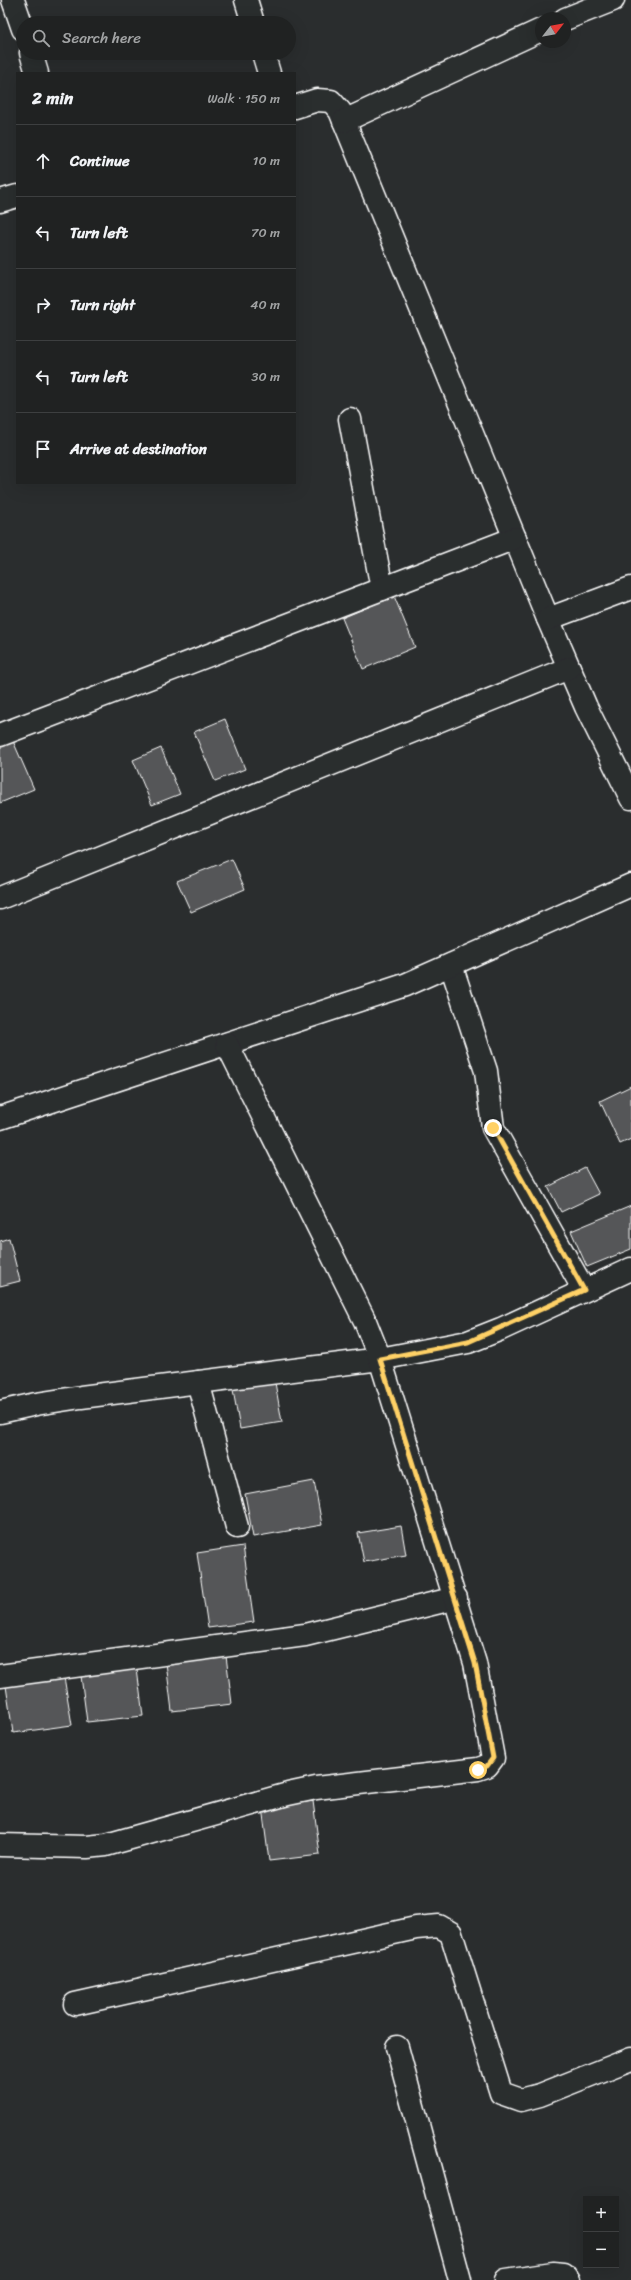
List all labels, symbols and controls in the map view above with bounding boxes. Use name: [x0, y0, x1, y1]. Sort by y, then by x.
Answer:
north arrow: [535, 12, 571, 48]
search box: [16, 16, 296, 60]
text: Search here: [62, 25, 141, 51]
icon: search: [30, 27, 52, 49]
text: 2 min: [32, 83, 73, 113]
text: Walk · 150 m: [207, 87, 280, 110]
text: Continue: [70, 148, 130, 174]
text: 10 m: [253, 149, 280, 172]
icon: ahead: [32, 150, 54, 172]
text: Turn left: [70, 220, 128, 246]
text: 70 m: [251, 221, 280, 244]
icon: left: [32, 222, 54, 244]
text: Turn right: [70, 292, 135, 318]
text: 40 m: [250, 293, 280, 316]
icon: right: [32, 294, 54, 316]
text: Turn left: [70, 364, 128, 390]
text: 30 m: [251, 365, 280, 388]
icon: left: [32, 366, 54, 388]
text: Arrive at destination: [70, 436, 207, 462]
icon: arrive: [32, 438, 54, 460]
route end: [484, 1119, 502, 1137]
route start: [469, 1761, 487, 1779]
map controls: [583, 2196, 619, 2268]
button: +: [583, 2196, 619, 2232]
button: −: [583, 2232, 619, 2268]

